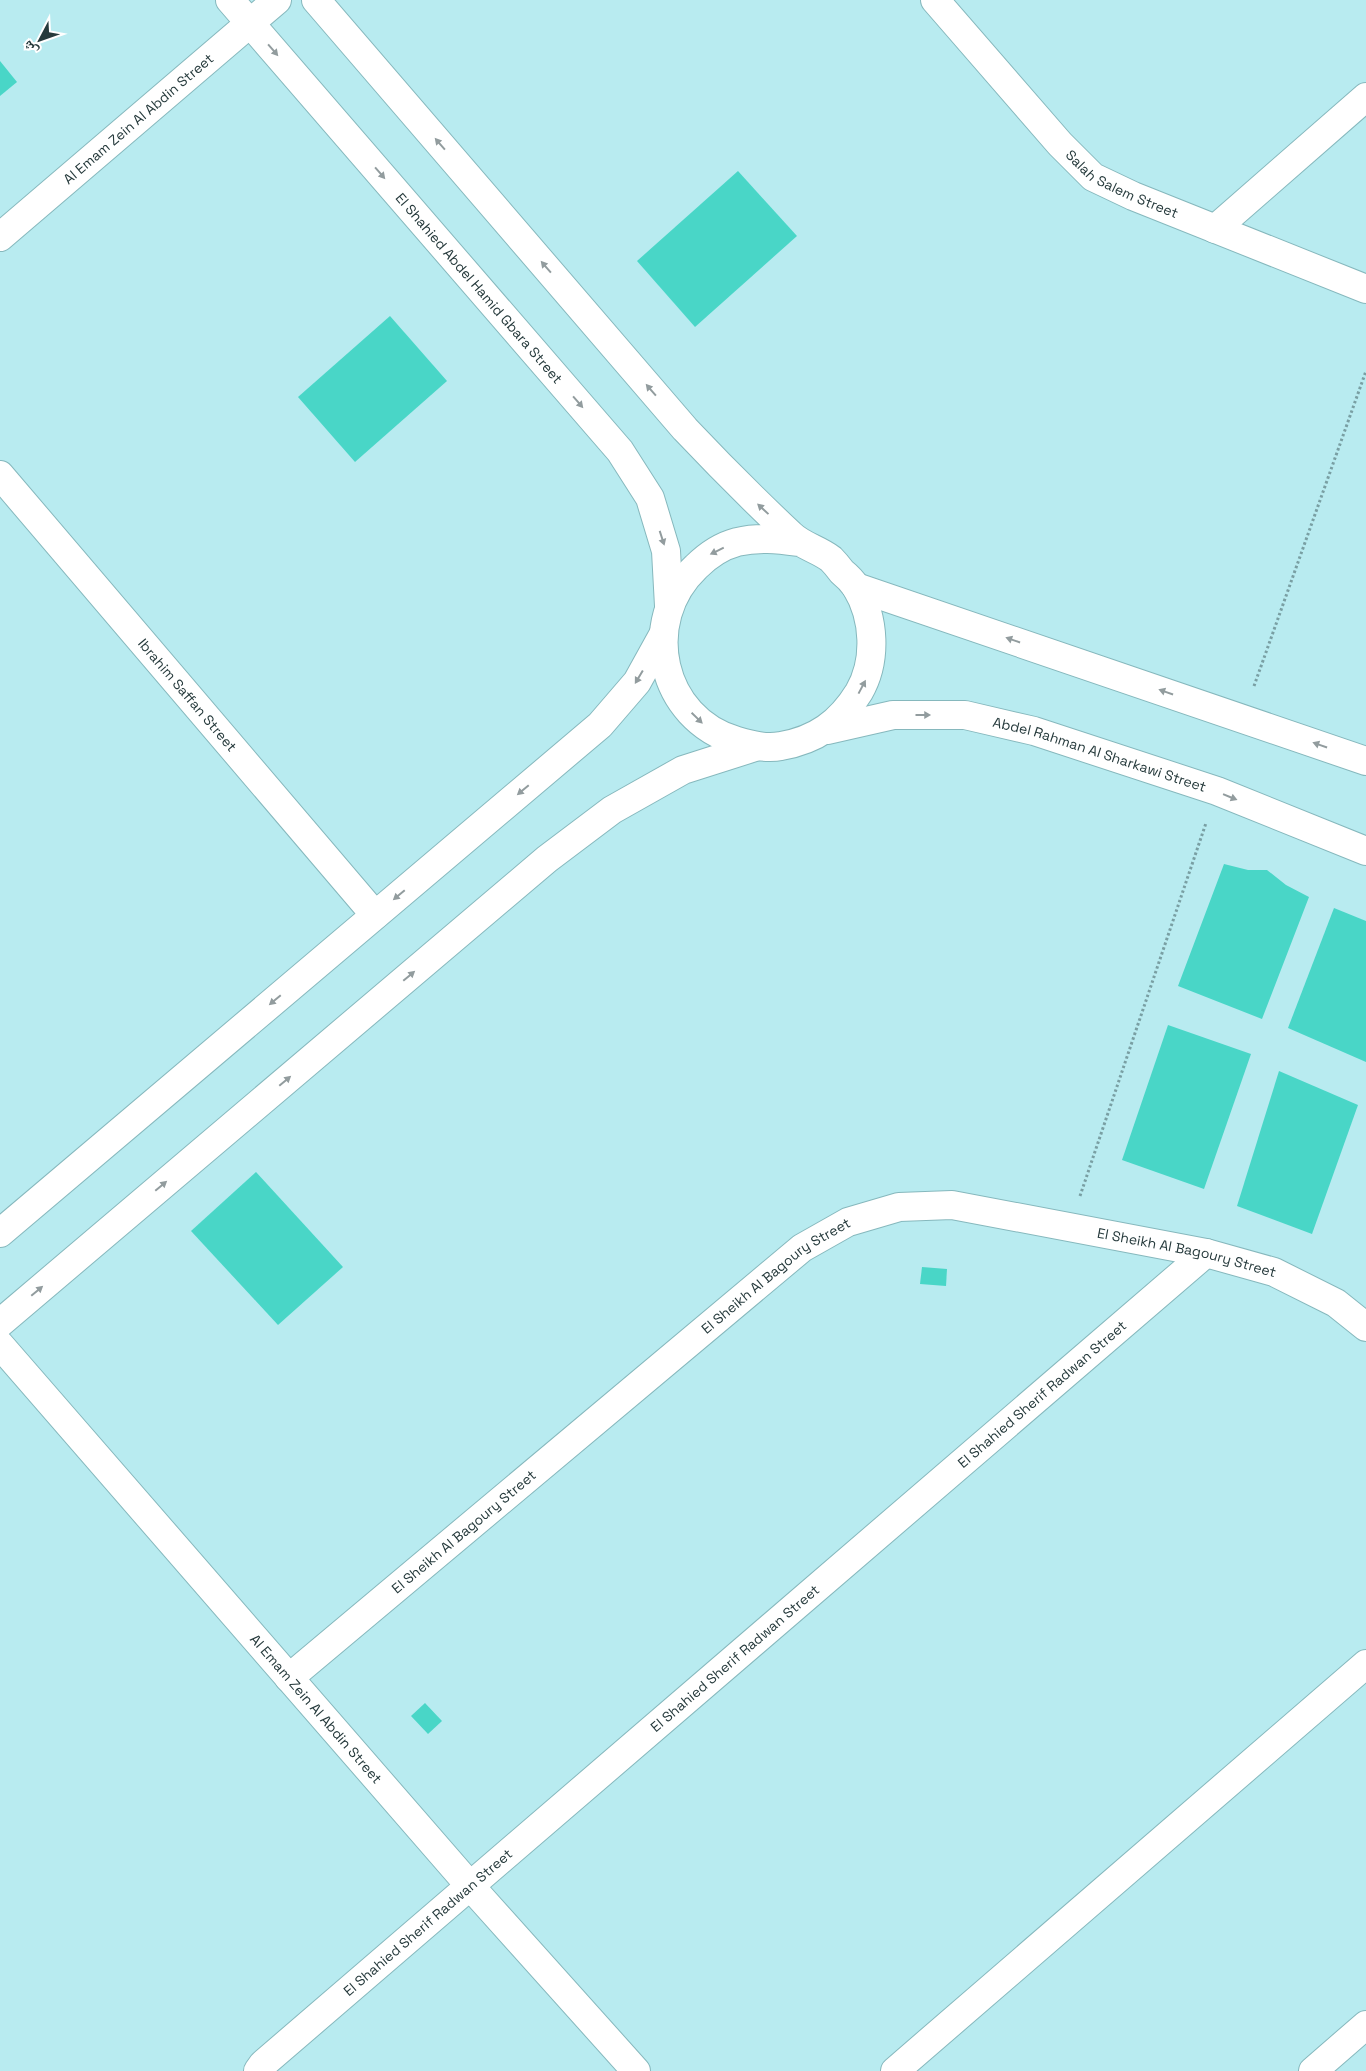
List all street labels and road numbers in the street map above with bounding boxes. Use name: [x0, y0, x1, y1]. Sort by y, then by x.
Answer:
street label: Al Emam Zein Al Abdin Street: [59, 49, 217, 188]
street label: Salah Salem Street: [1062, 146, 1181, 222]
street label: El Shahied Abdel Hamid Gbara Street: [392, 189, 567, 387]
street label: Ibrahim Saffan Street: [134, 635, 241, 755]
street label: Abdel Rahman Al Sharkawi Street: [991, 713, 1209, 796]
street label: El Sheikh Al Bagoury Street: [697, 1214, 854, 1338]
street label: El Sheikh Al Bagoury Street: [1096, 1224, 1278, 1281]
street label: El Shahied Sherif Radwan Street: [954, 1316, 1130, 1472]
street label: El Sheikh Al Bagoury Street: [388, 1466, 540, 1597]
street label: El Shahied Sherif Radwan Street: [647, 1581, 823, 1736]
street label: Al Emam Zein Al Abdin Street: [246, 1630, 386, 1787]
street label: El Shahied Sherif Radwan Street: [340, 1845, 516, 2000]

